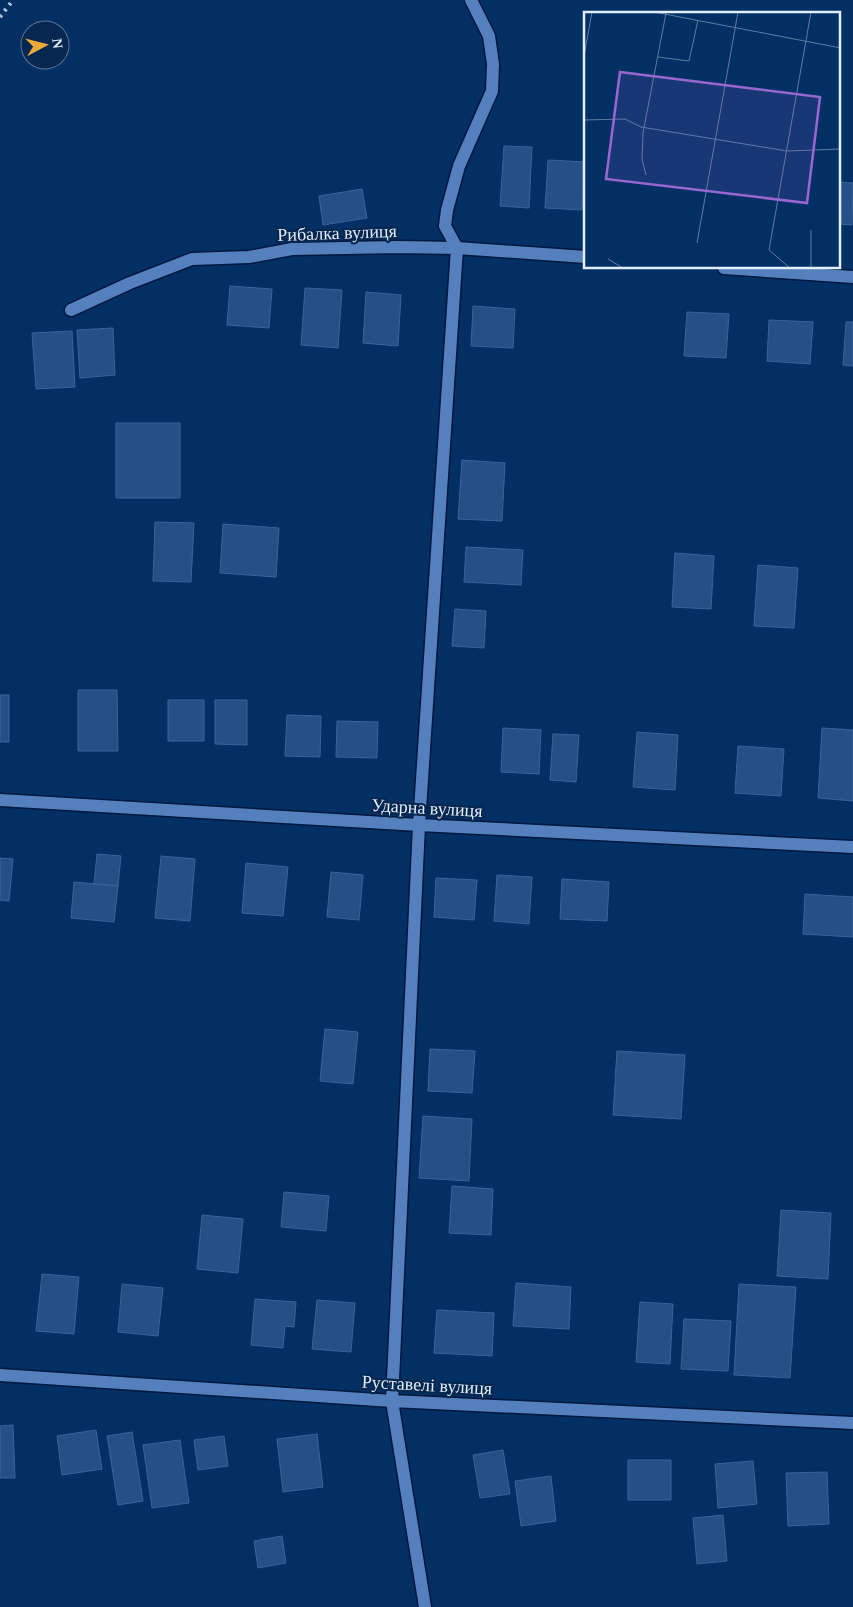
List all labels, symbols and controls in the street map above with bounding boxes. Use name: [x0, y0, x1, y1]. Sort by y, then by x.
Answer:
inset map: [584, 12, 840, 269]
north arrow: [20, 20, 70, 70]
text: N: [49, 38, 65, 49]
street label: Рибалка вулиця: [277, 221, 397, 245]
street label: Ударна вулиця: [371, 795, 483, 821]
street label: Руставелі вулиця: [361, 1372, 493, 1398]

